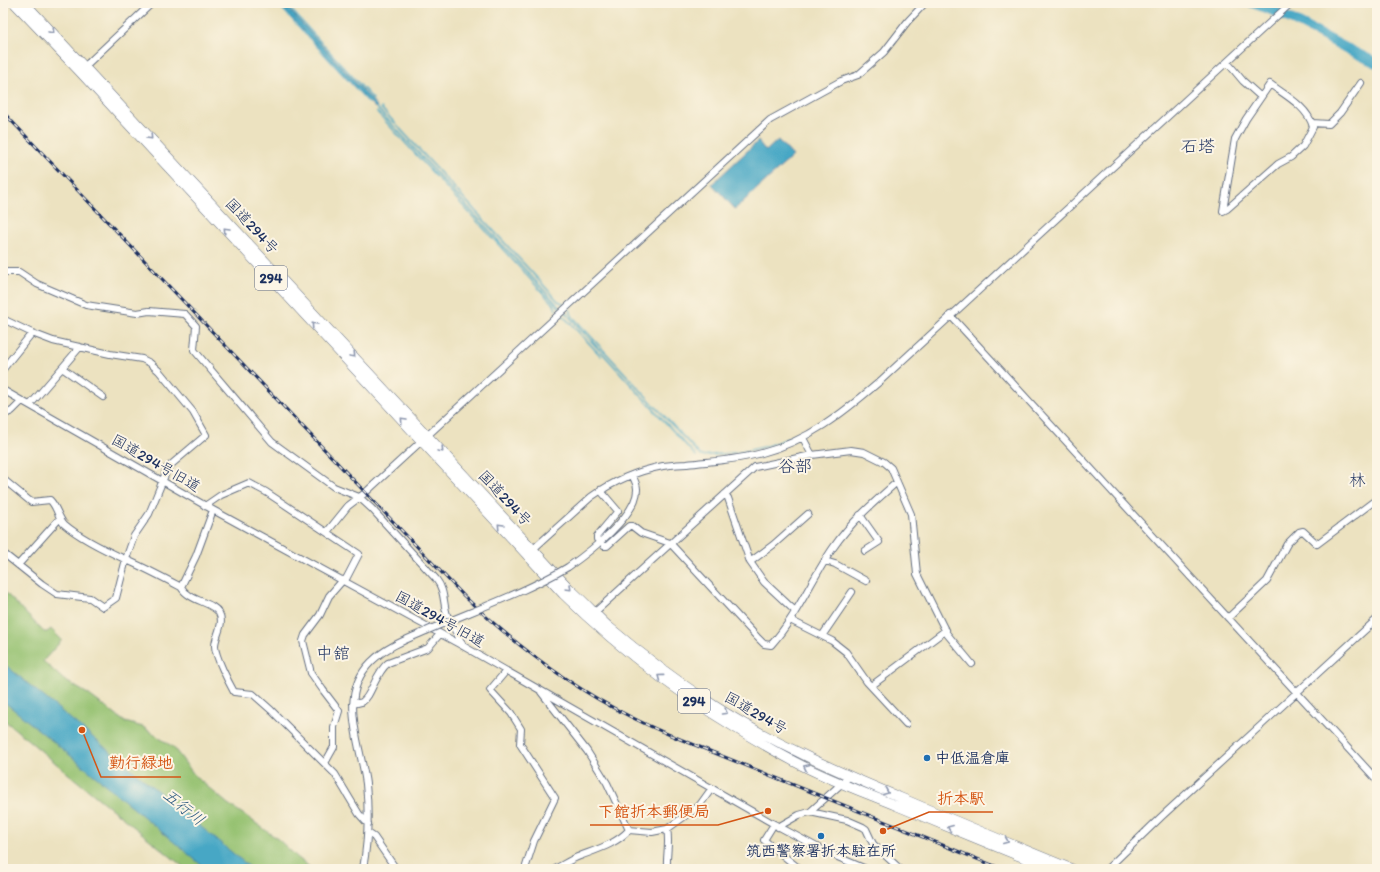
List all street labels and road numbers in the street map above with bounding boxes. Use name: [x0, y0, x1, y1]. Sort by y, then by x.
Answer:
street label: 国道294号: [222, 194, 282, 258]
road number: 294: [255, 266, 287, 290]
street label: 国道294号旧道: [108, 430, 204, 496]
street label: 国道294号: [475, 466, 535, 530]
street label: 国道294号旧道: [392, 587, 488, 651]
street label: 国道294号: [721, 688, 791, 738]
road number: 294: [678, 689, 710, 713]

